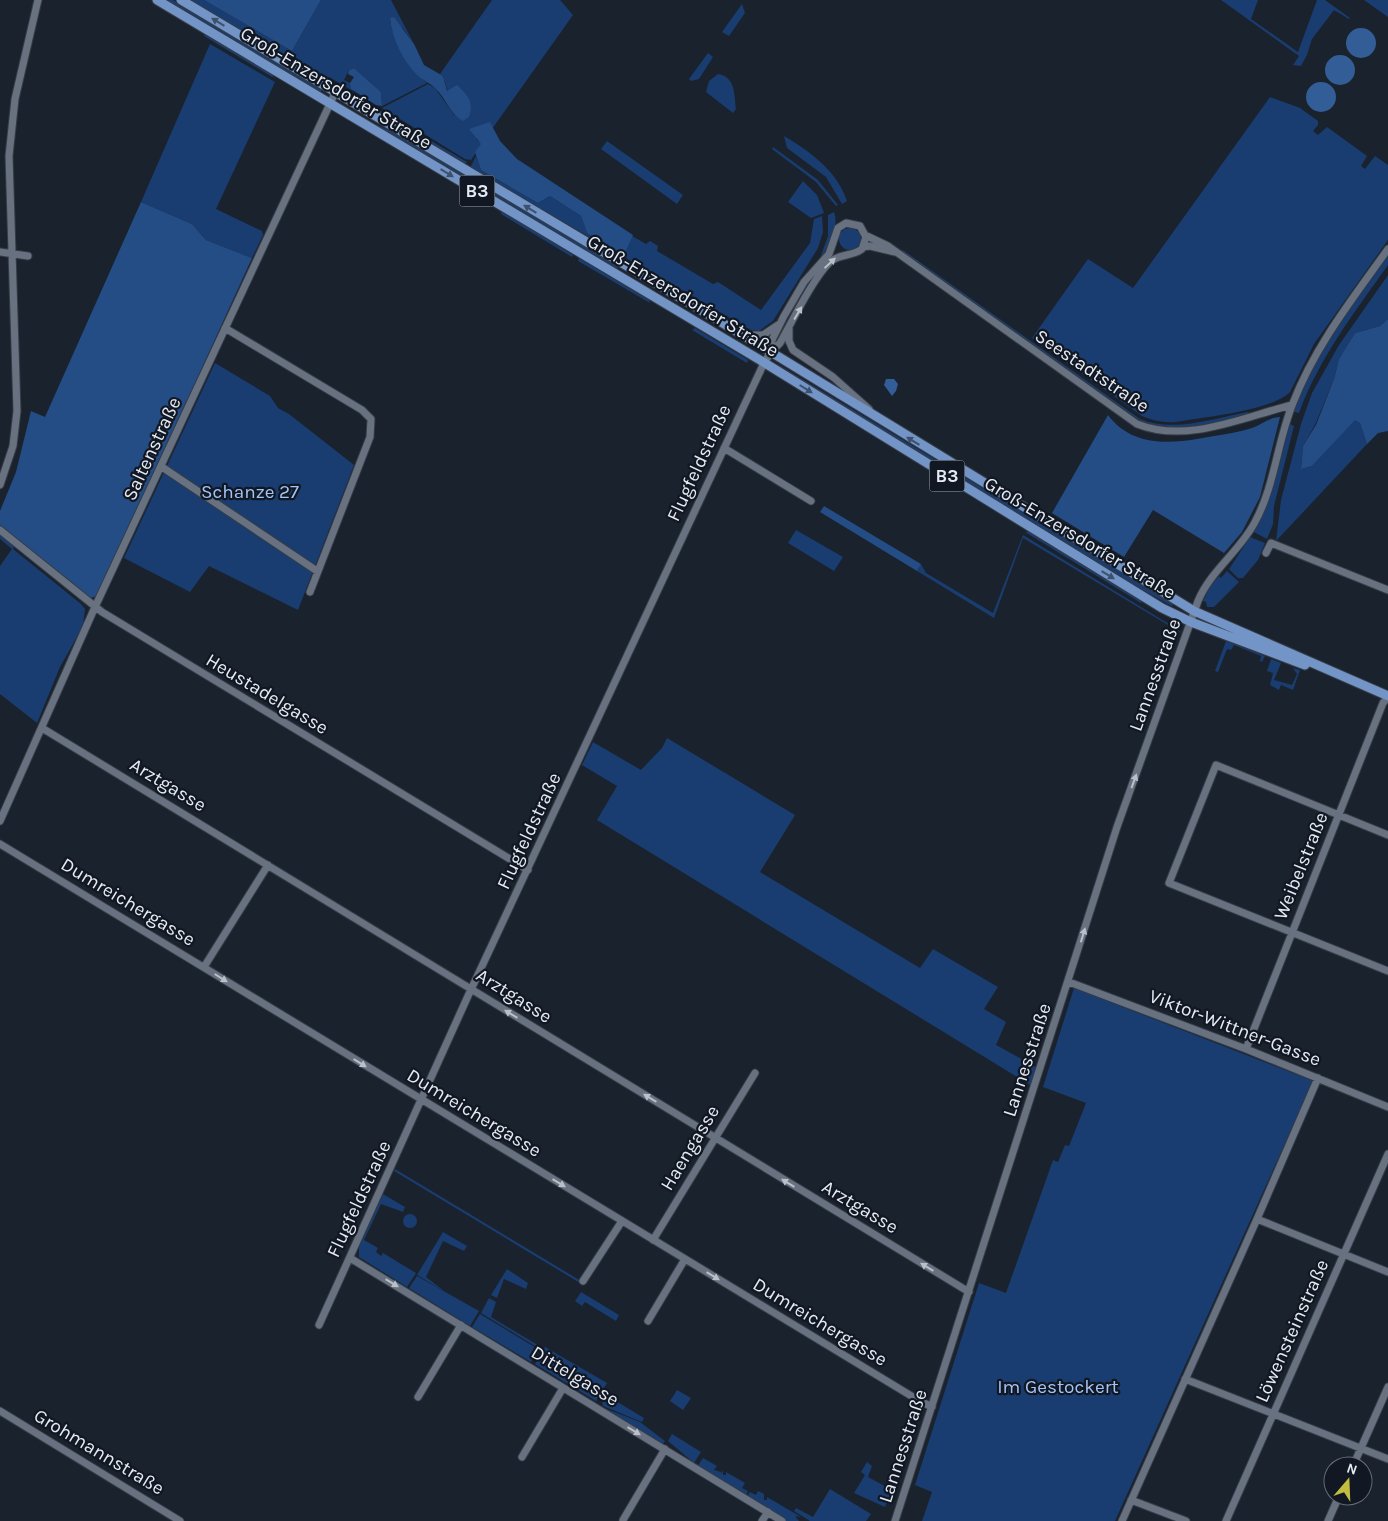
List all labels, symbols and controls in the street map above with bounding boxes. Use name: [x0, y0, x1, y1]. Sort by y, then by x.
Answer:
one-way arrow: [212, 18, 225, 27]
street label: Groß-Enzersdorfer Straße: [236, 22, 436, 154]
one-way arrow: [441, 168, 454, 177]
road number: B3: [460, 176, 494, 207]
one-way arrow: [524, 205, 537, 214]
street label: Groß-Enzersdorfer Straße: [583, 230, 783, 362]
one-way arrow: [824, 258, 836, 269]
one-way arrow: [793, 306, 802, 319]
street label: Seestadtstraße: [1031, 325, 1153, 417]
one-way arrow: [799, 385, 812, 394]
street label: Saltenstraße: [118, 394, 186, 504]
street label: Flugfeldstraße: [662, 401, 736, 525]
one-way arrow: [907, 436, 920, 445]
road number: B3: [930, 461, 964, 492]
street label: Groß-Enzersdorfer Straße: [980, 472, 1180, 604]
park label: Schanze 27: [201, 481, 299, 503]
one-way arrow: [1102, 570, 1115, 579]
street label: Lannesstraße: [1125, 616, 1185, 734]
street label: Heustadelgasse: [202, 649, 332, 739]
street label: Arztgasse: [126, 754, 210, 816]
street label: Flugfeldstraße: [492, 769, 566, 893]
one-way arrow: [1130, 773, 1138, 788]
street label: Weibelstraße: [1269, 809, 1333, 923]
street label: Dumreichergasse: [57, 853, 199, 951]
one-way arrow: [1080, 927, 1088, 942]
street label: Arztgasse: [472, 964, 556, 1028]
one-way arrow: [215, 973, 228, 982]
street label: Viktor-Wittner-Gasse: [1146, 985, 1324, 1071]
street label: Lannesstraße: [998, 1001, 1056, 1119]
one-way arrow: [504, 1009, 517, 1018]
one-way arrow: [353, 1058, 366, 1068]
street label: Dumreichergasse: [403, 1064, 545, 1162]
one-way arrow: [643, 1093, 656, 1103]
street label: Haengasse: [656, 1101, 724, 1195]
street label: Flugfeldstraße: [322, 1137, 396, 1261]
street label: Arztgasse: [818, 1176, 902, 1238]
one-way arrow: [552, 1178, 565, 1187]
one-way arrow: [782, 1178, 795, 1187]
street label: Löwensteinstraße: [1251, 1256, 1333, 1406]
one-way arrow: [921, 1263, 934, 1272]
one-way arrow: [706, 1272, 719, 1281]
street label: Dumreichergasse: [749, 1273, 891, 1371]
one-way arrow: [385, 1279, 398, 1288]
street label: Dittelgasse: [527, 1341, 623, 1411]
park label: Im Gestockert: [997, 1376, 1119, 1398]
street label: Lannesstraße: [874, 1387, 932, 1505]
street label: Grohmannstraße: [30, 1404, 168, 1500]
one-way arrow: [628, 1427, 641, 1436]
north arrow: [1323, 1456, 1373, 1506]
text: N: [1345, 1460, 1360, 1479]

